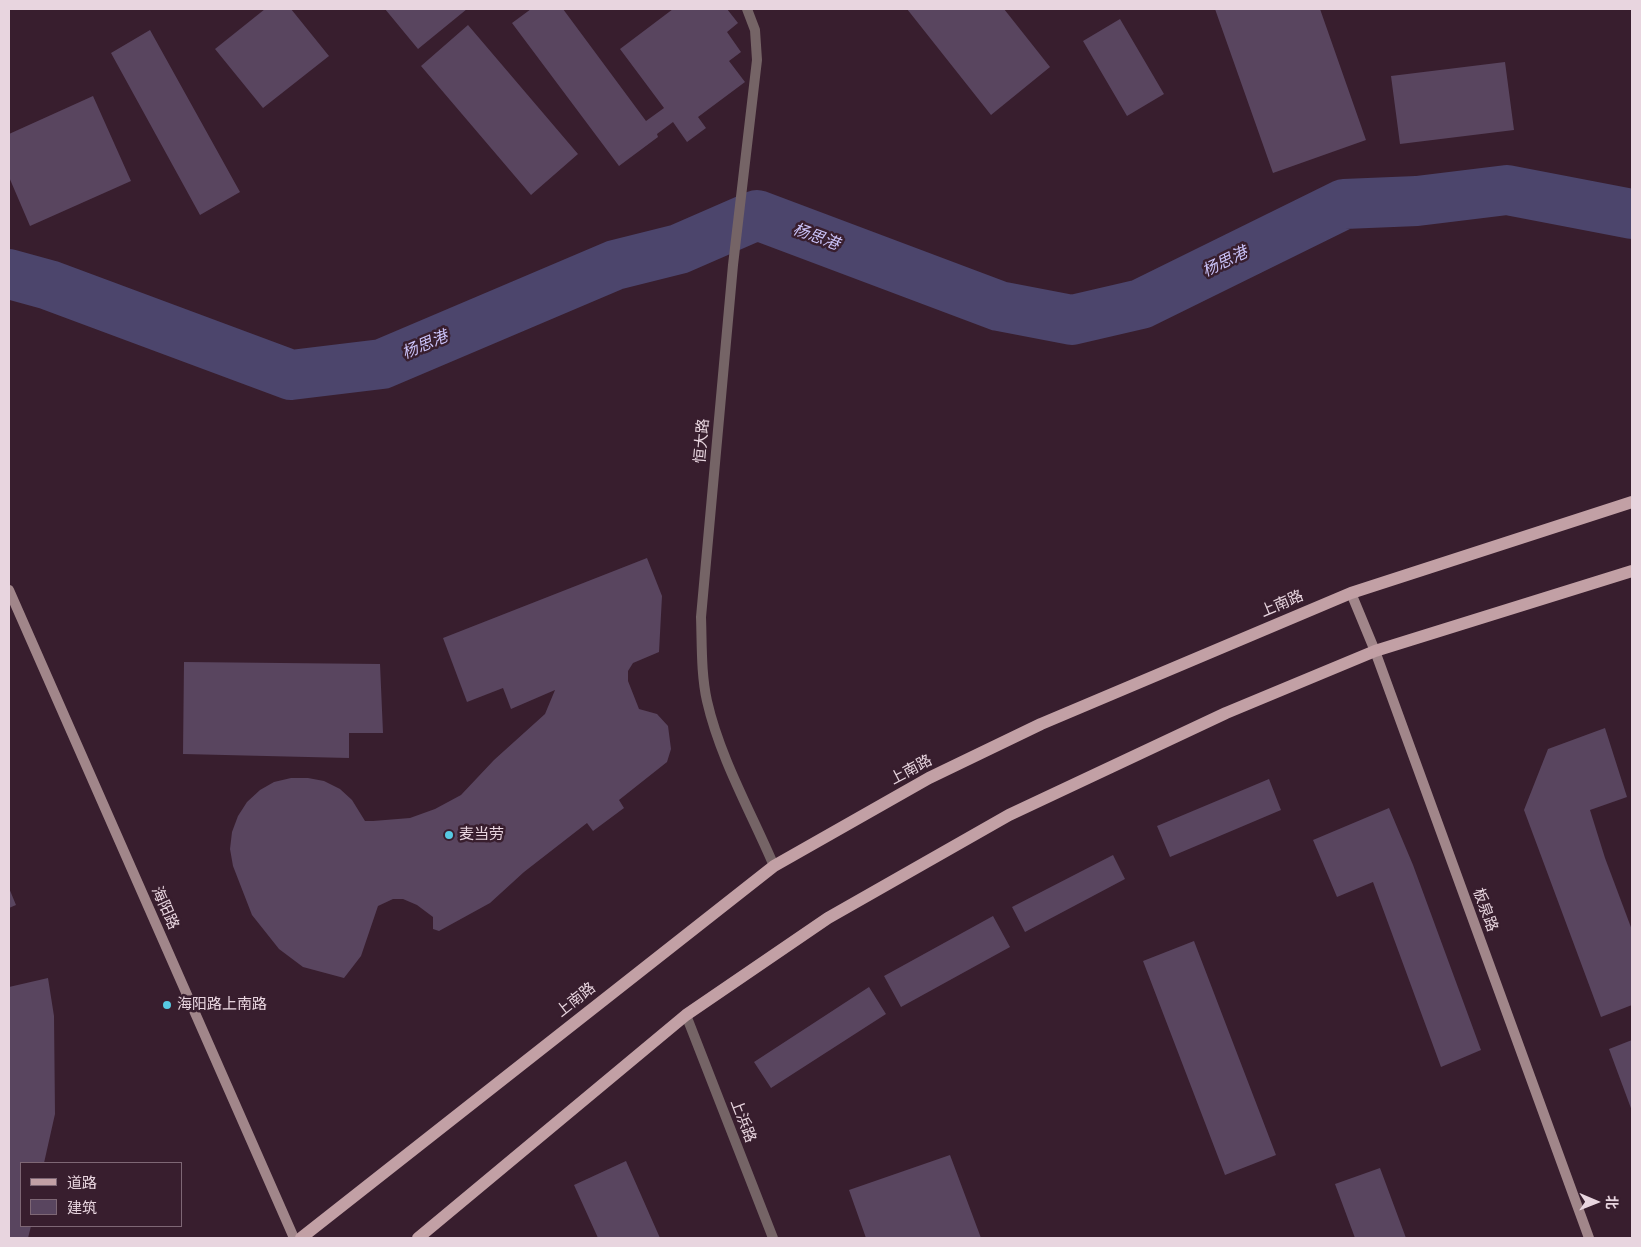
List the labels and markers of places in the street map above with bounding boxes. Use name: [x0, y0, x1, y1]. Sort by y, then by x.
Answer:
place label: 麦当劳: [459, 826, 504, 844]
marker: 麦当劳: [443, 829, 455, 841]
place label: 海阳路上南路: [177, 996, 267, 1014]
marker: 海阳路上南路: [161, 999, 173, 1011]

